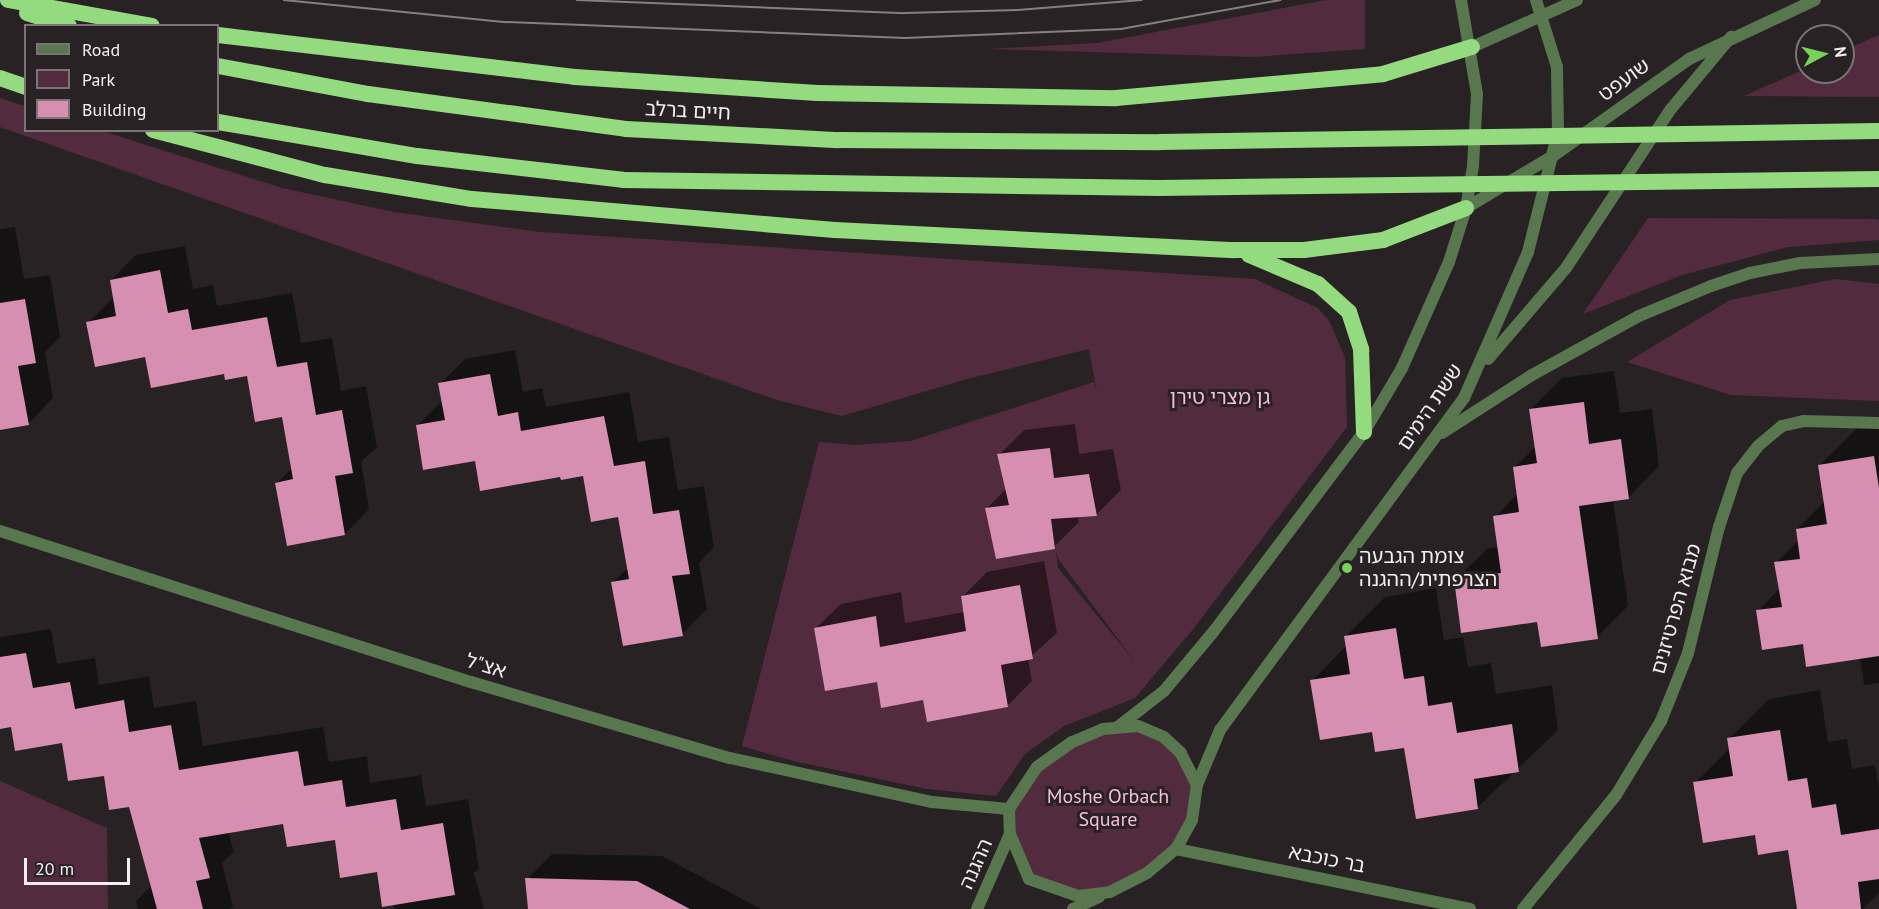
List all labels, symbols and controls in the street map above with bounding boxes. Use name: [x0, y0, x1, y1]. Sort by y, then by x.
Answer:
legend: [24, 24, 219, 132]
north arrow: [1795, 24, 1855, 84]
text: Road: [82, 38, 120, 61]
text: N: [1830, 46, 1851, 58]
street label: שועפט: [1594, 53, 1654, 107]
text: Park: [82, 68, 115, 91]
street label: חיים ברלב: [644, 97, 732, 125]
text: Building: [82, 98, 146, 121]
street label: ששת הימים: [1392, 359, 1468, 455]
park label: גן מצרי טירן: [1170, 385, 1270, 409]
street label: מבוא הפרטיזנים: [1646, 541, 1706, 677]
place label: צומת הגבעה הצרפתית/ההגנה: [1359, 544, 1497, 591]
marker: צומת הגבעה הצרפתית/ההגנה: [1340, 561, 1354, 575]
street label: אצ"ל: [463, 649, 509, 683]
park label: Moshe Orbach Square: [1047, 785, 1169, 832]
street label: ההגנה: [954, 835, 998, 893]
street label: בר כוכבא: [1287, 840, 1367, 878]
scale bar: [27, 846, 134, 884]
text: 20 m: [35, 857, 74, 880]

